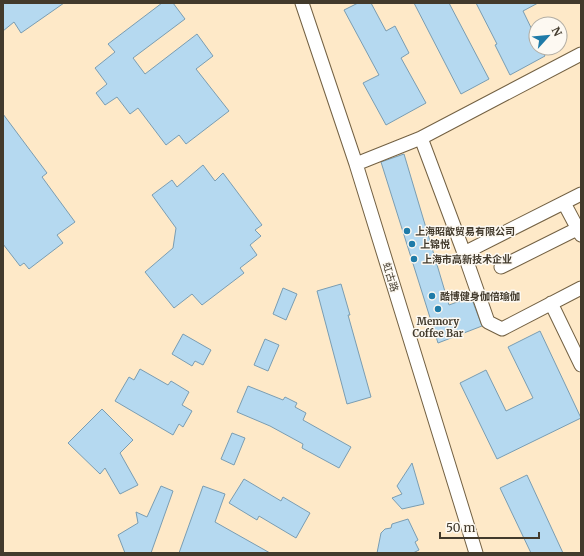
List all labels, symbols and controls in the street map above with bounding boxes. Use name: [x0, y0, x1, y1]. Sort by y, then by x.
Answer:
north arrow: [528, 16, 568, 56]
text: N: [549, 24, 565, 39]
place label: 上海昭歆贸易有限公司: [415, 225, 515, 238]
marker: 上海昭歆贸易有限公司: [402, 226, 412, 236]
place label: 上锦悦: [420, 238, 450, 251]
marker: 上锦悦: [407, 239, 417, 249]
place label: 上海市高新技术企业: [422, 253, 512, 266]
marker: 上海市高新技术企业: [409, 254, 419, 264]
street label: 虹古路: [380, 261, 401, 293]
place label: 酷博健身伽倍瑜伽: [440, 290, 520, 303]
marker: 酷博健身伽倍瑜伽: [427, 291, 437, 301]
marker: Memory Coffee Bar: [433, 304, 443, 314]
place label: Memory Coffee Bar: [413, 315, 464, 340]
scale bar: [440, 514, 539, 540]
text: 50 m: [446, 520, 475, 535]

